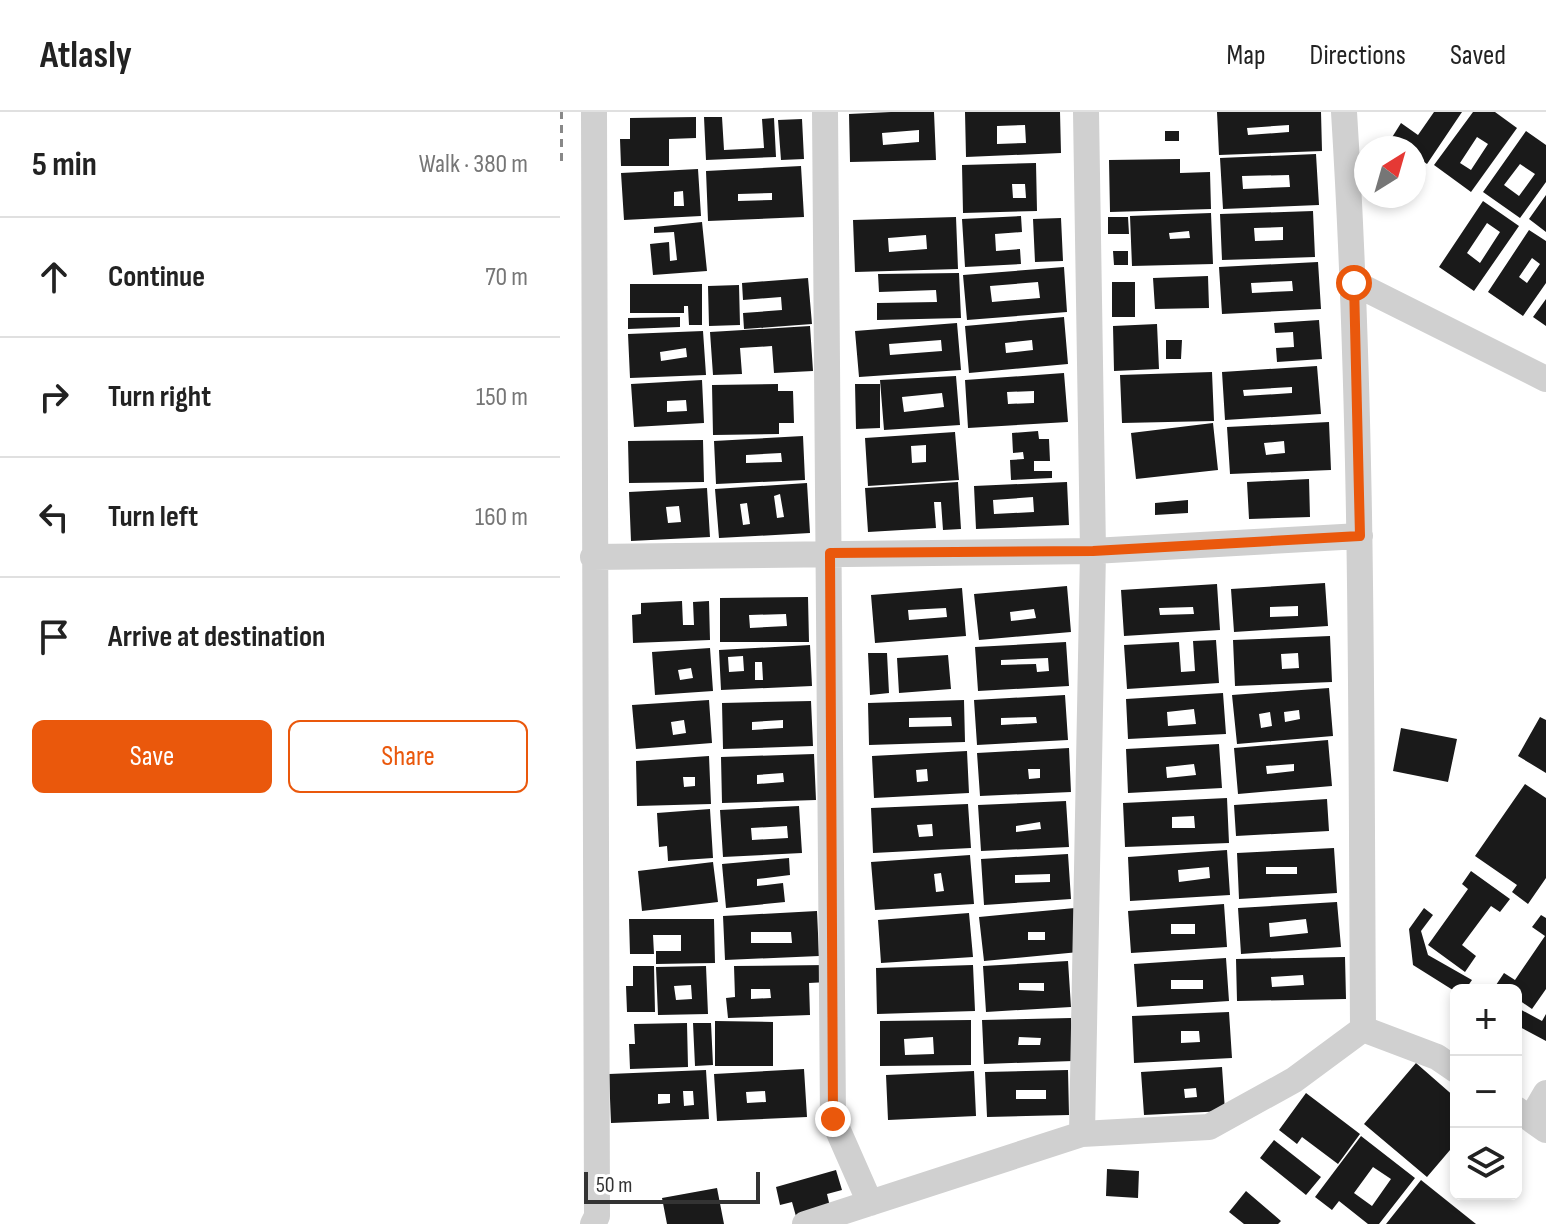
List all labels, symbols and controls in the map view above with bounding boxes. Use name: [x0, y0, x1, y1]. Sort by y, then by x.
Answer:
text: Atlasly: [40, 33, 132, 78]
text: Map: [1227, 39, 1266, 72]
text: Directions: [1310, 39, 1406, 72]
text: Saved: [1450, 39, 1506, 72]
north arrow: [1354, 136, 1426, 208]
text: 5 min: [32, 144, 97, 185]
text: Walk · 380 m: [419, 149, 528, 180]
icon: ahead: [32, 255, 76, 299]
text: Continue: [108, 259, 205, 295]
text: 70 m: [485, 262, 528, 293]
route start: [1336, 265, 1372, 301]
icon: right: [32, 375, 76, 419]
text: Turn right: [108, 379, 211, 415]
text: 150 m: [476, 382, 528, 413]
icon: left: [32, 495, 76, 539]
text: Turn left: [108, 499, 198, 535]
text: 160 m: [475, 502, 528, 533]
icon: arrive: [32, 615, 76, 659]
text: Arrive at destination: [108, 619, 325, 655]
button: Save: [32, 720, 272, 793]
button: Share: [288, 720, 528, 793]
map controls: [1450, 984, 1522, 1200]
button: +: [1450, 984, 1522, 1056]
button: −: [1450, 1056, 1522, 1128]
route end: [815, 1101, 851, 1137]
button: layers: [1450, 1128, 1522, 1200]
scale bar: [584, 1168, 760, 1204]
text: 50 m: [596, 1172, 632, 1199]

